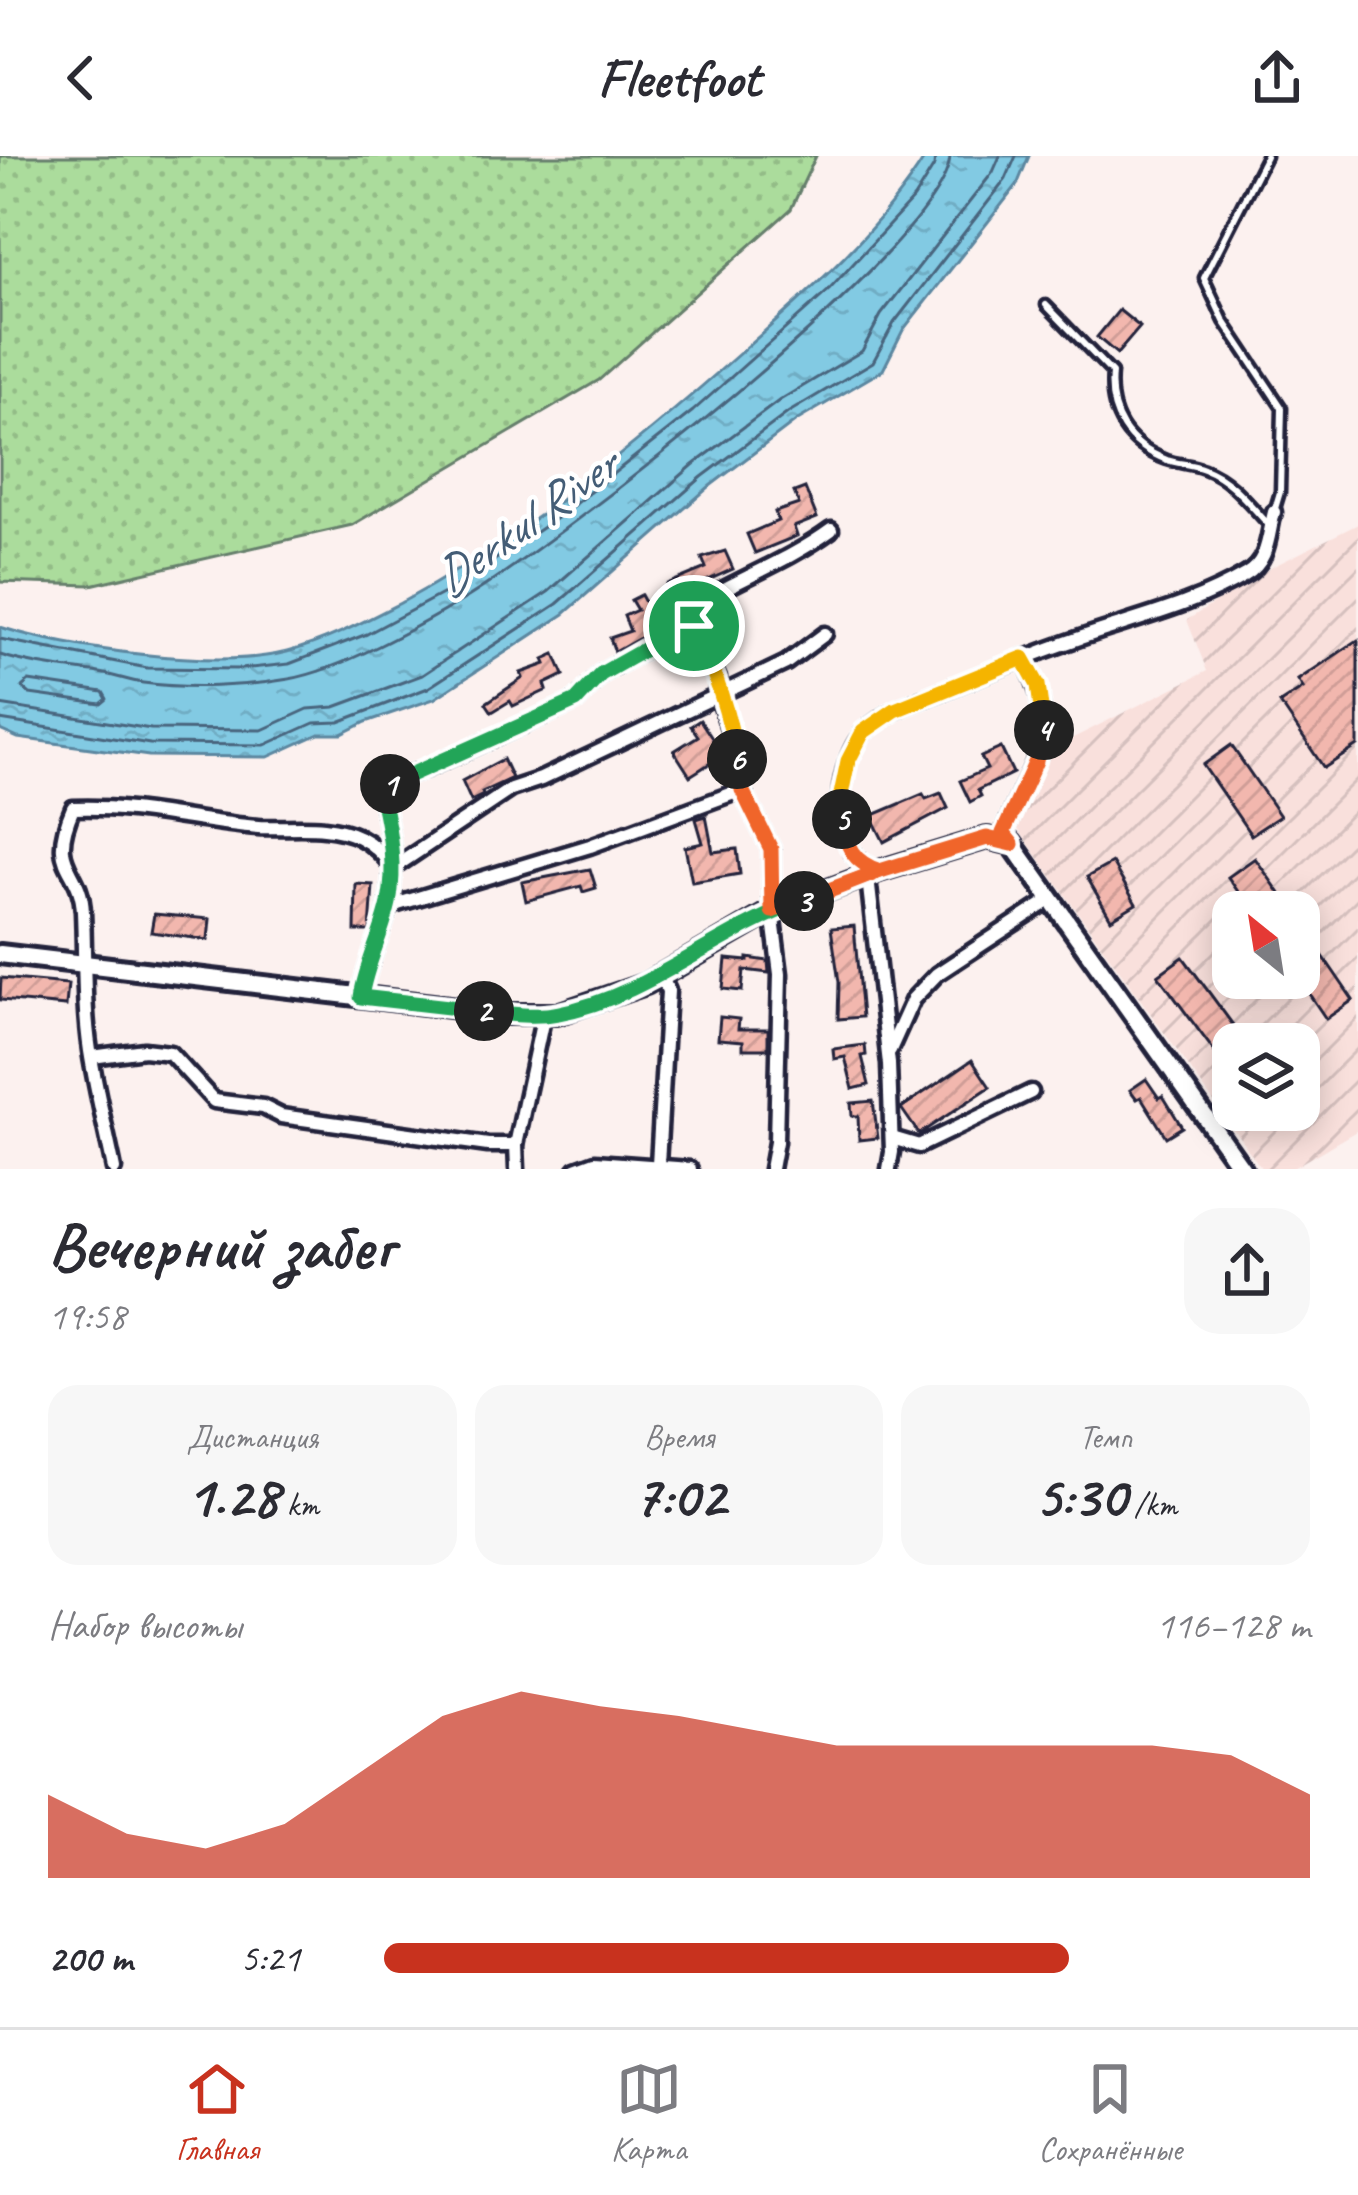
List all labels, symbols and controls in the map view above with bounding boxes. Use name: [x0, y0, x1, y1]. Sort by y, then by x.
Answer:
text: Fleetfoot: [598, 44, 760, 112]
icon: back: [48, 45, 114, 111]
icon: share: [1244, 45, 1310, 111]
water label: Derkul River: [420, 429, 635, 610]
pin: [643, 575, 745, 677]
icon: arrive: [661, 593, 727, 659]
pin: 4: [1014, 700, 1074, 760]
text: 4: [1037, 709, 1051, 751]
pin: 6: [707, 729, 767, 789]
text: 6: [729, 738, 745, 780]
pin: 1: [360, 754, 420, 814]
text: 1: [383, 763, 397, 805]
pin: 5: [812, 789, 872, 849]
text: 5: [835, 798, 849, 840]
pin: 3: [774, 871, 834, 931]
text: 3: [797, 880, 811, 922]
north arrow: [1212, 891, 1320, 999]
map controls: [1212, 891, 1320, 1131]
pin: 2: [454, 981, 514, 1041]
text: 2: [477, 990, 491, 1032]
button: layers: [1212, 1023, 1320, 1131]
text: Вечерний забег: [48, 1205, 393, 1288]
button: share: [1184, 1208, 1310, 1334]
text: 19:58: [48, 1292, 126, 1341]
text: Дистанция: [187, 1416, 318, 1458]
text: Время: [644, 1416, 714, 1458]
text: Темп: [1079, 1416, 1132, 1458]
text: 1.28: [186, 1458, 279, 1534]
text: 7:02: [633, 1458, 725, 1534]
text: 5:30: [1034, 1458, 1126, 1534]
text: km: [279, 1484, 319, 1526]
text: /km: [1126, 1484, 1177, 1526]
text: Набор высоты: [48, 1601, 242, 1650]
text: 116–128 m: [1156, 1601, 1310, 1650]
text: 200 m: [48, 1934, 132, 1983]
text: 5:21: [240, 1934, 300, 1983]
tab: Главная: [176, 2056, 259, 2170]
tab: Карта: [611, 2056, 686, 2170]
tab: Сохранённые: [1039, 2056, 1182, 2170]

